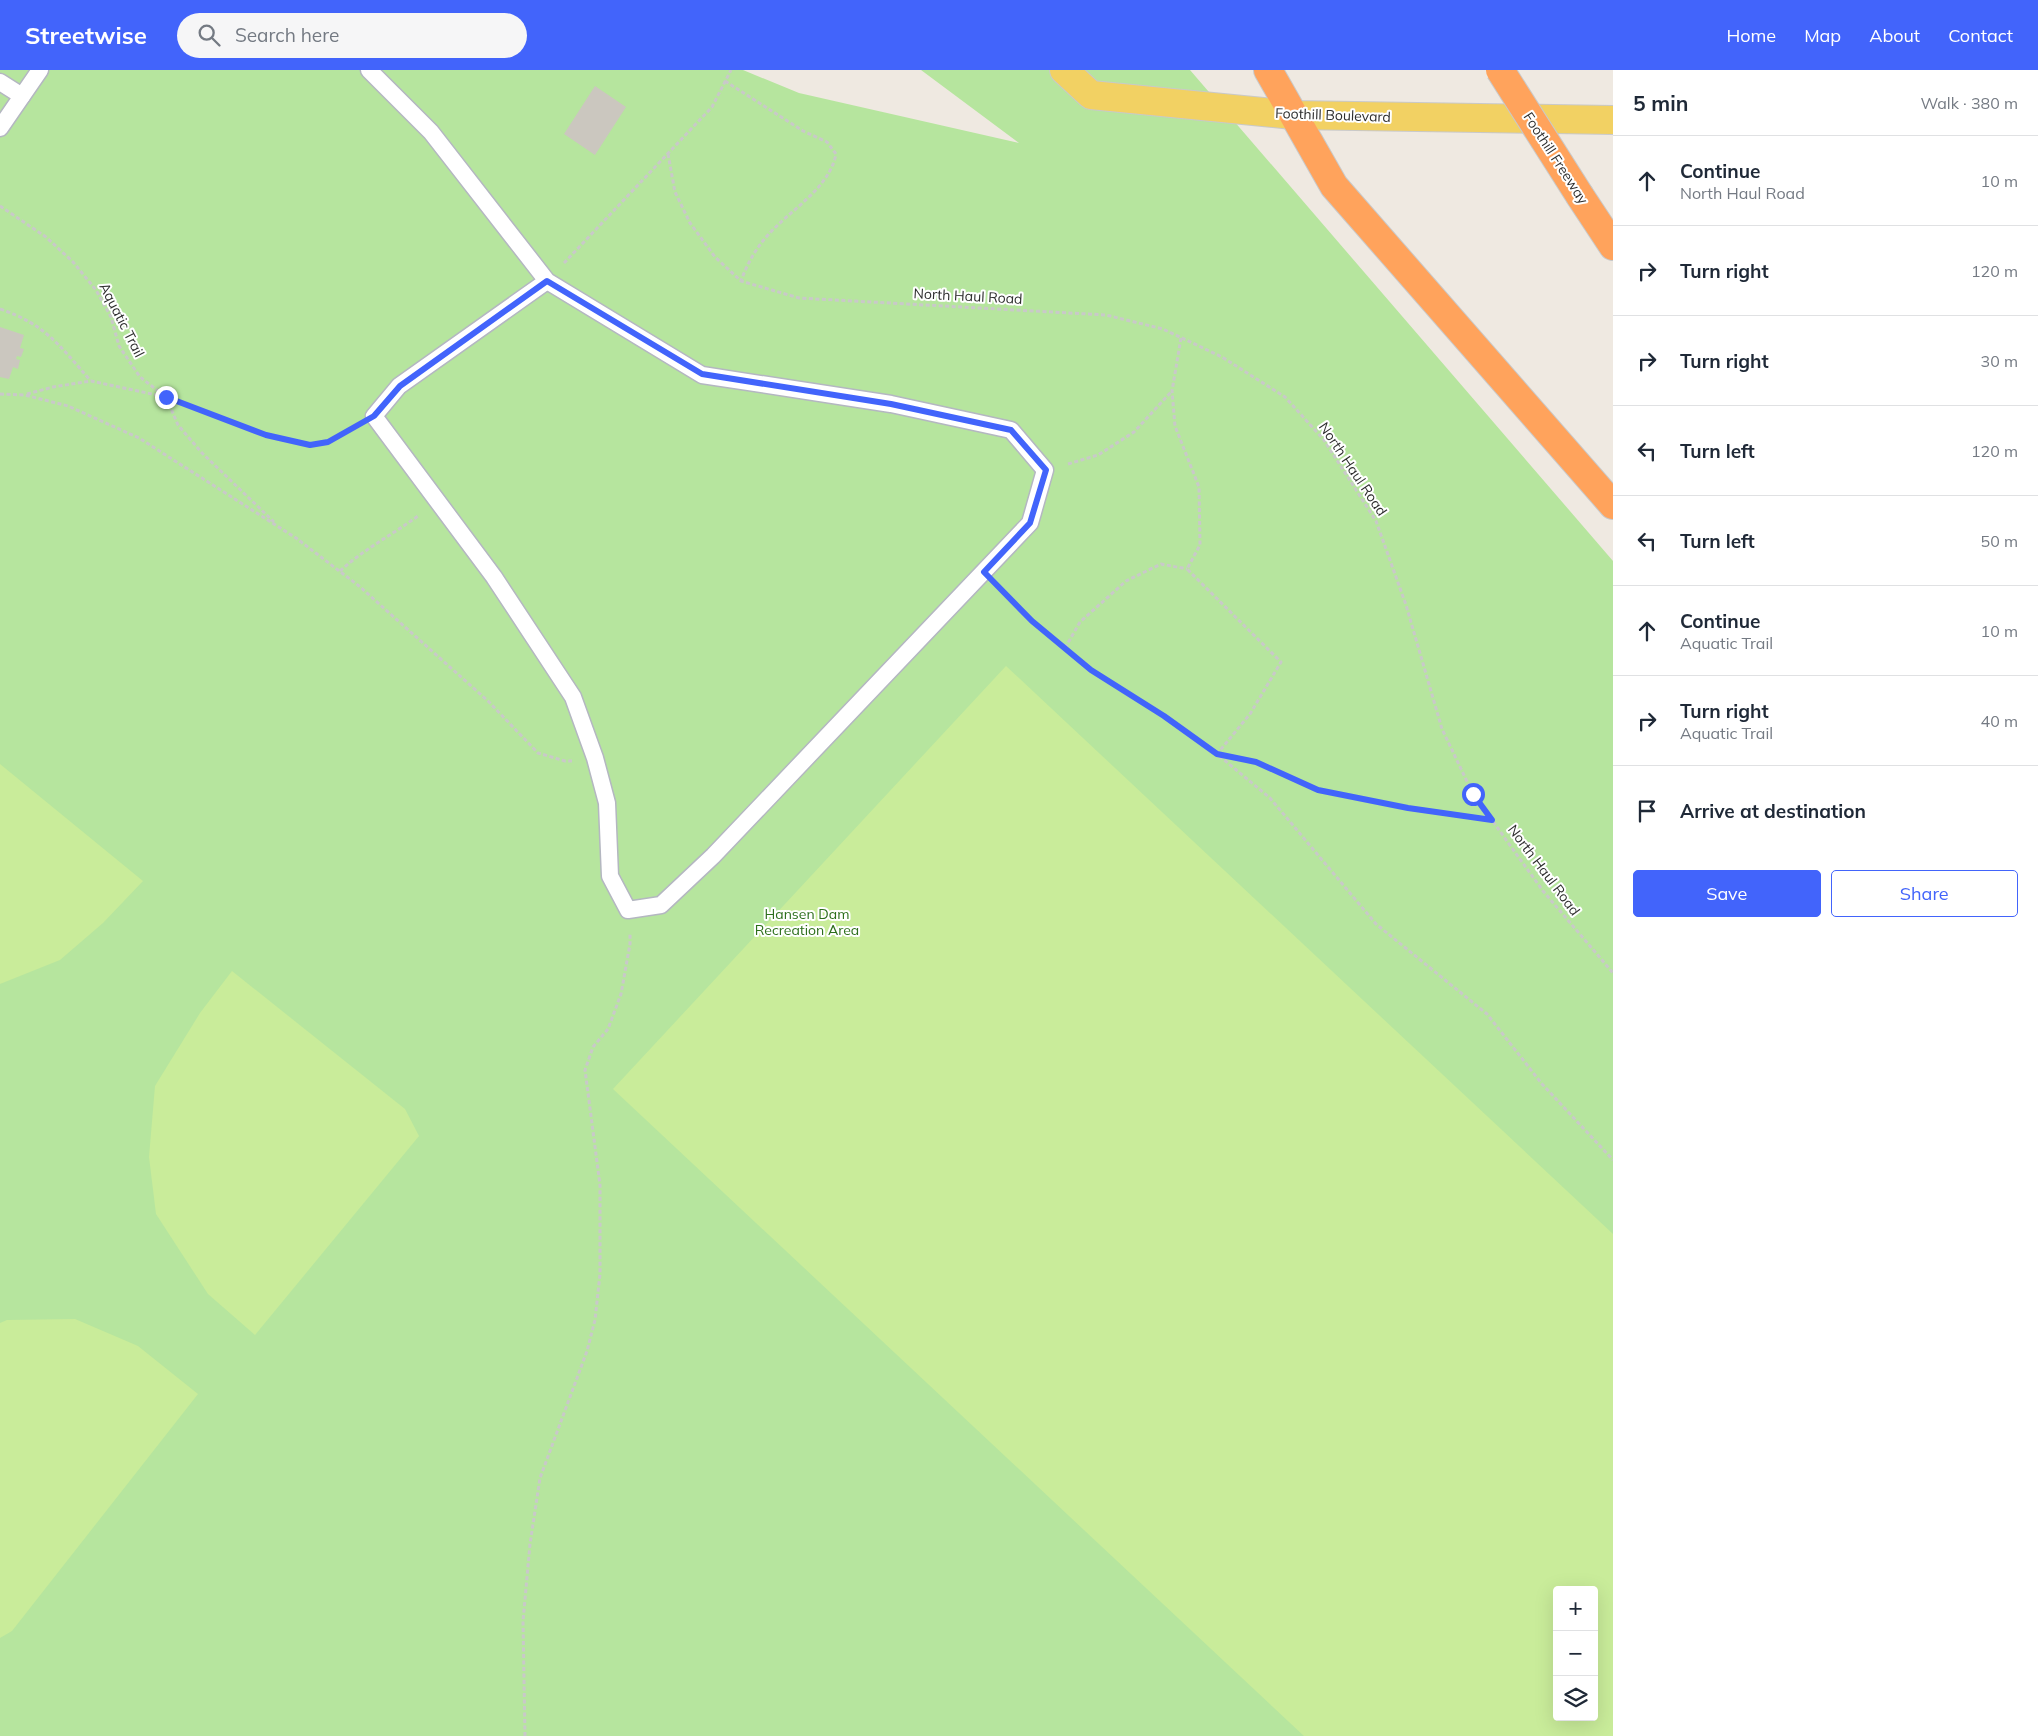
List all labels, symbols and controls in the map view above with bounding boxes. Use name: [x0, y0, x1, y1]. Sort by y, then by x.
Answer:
search box: [177, 13, 527, 58]
text: Streetwise: [25, 20, 147, 50]
icon: search: [195, 21, 223, 49]
text: Search here: [235, 23, 339, 47]
text: Home: [1726, 24, 1776, 47]
text: Map: [1804, 24, 1841, 47]
text: About: [1869, 24, 1920, 47]
text: Contact: [1948, 24, 2013, 47]
text: 5 min: [1633, 90, 1688, 116]
text: Walk · 380 m: [1920, 93, 2018, 113]
street label: Foothill Boulevard: [1275, 104, 1391, 126]
street label: Foothill Freeway: [1520, 109, 1593, 208]
text: Continue: [1680, 159, 1760, 183]
icon: ahead: [1633, 167, 1661, 195]
text: 10 m: [1981, 171, 2018, 191]
text: North Haul Road: [1680, 183, 1805, 203]
icon: right: [1633, 257, 1661, 285]
text: Turn right: [1680, 259, 1769, 283]
text: 120 m: [1971, 261, 2018, 281]
street label: Aquatic Trail: [96, 280, 148, 360]
street label: North Haul Road: [913, 284, 1023, 308]
icon: right: [1633, 347, 1661, 375]
text: Turn right: [1680, 349, 1769, 373]
text: 30 m: [1981, 351, 2018, 371]
route end: [155, 386, 178, 409]
street label: North Haul Road: [1315, 419, 1391, 519]
icon: left: [1633, 437, 1661, 465]
text: Turn left: [1680, 439, 1755, 463]
text: 120 m: [1971, 441, 2018, 461]
icon: left: [1633, 527, 1661, 555]
text: Turn left: [1680, 529, 1755, 553]
text: 50 m: [1981, 531, 2018, 551]
text: Continue: [1680, 609, 1760, 633]
icon: ahead: [1633, 617, 1661, 645]
text: 10 m: [1981, 621, 2018, 641]
text: Aquatic Trail: [1680, 633, 1773, 653]
text: Turn right: [1680, 699, 1769, 723]
icon: right: [1633, 707, 1661, 735]
text: 40 m: [1981, 711, 2018, 731]
text: Aquatic Trail: [1680, 723, 1773, 743]
route start: [1462, 783, 1485, 806]
icon: arrive: [1633, 797, 1661, 825]
text: Arrive at destination: [1680, 799, 1866, 823]
street label: North Haul Road: [1504, 821, 1584, 919]
button: Save: [1633, 870, 1821, 917]
button: Share: [1831, 870, 2018, 917]
park label: Hansen Dam Recreation Area: [755, 905, 859, 939]
map controls: [1553, 1586, 1598, 1721]
button: +: [1553, 1586, 1598, 1631]
button: −: [1553, 1631, 1598, 1676]
button: layers: [1553, 1676, 1598, 1721]

